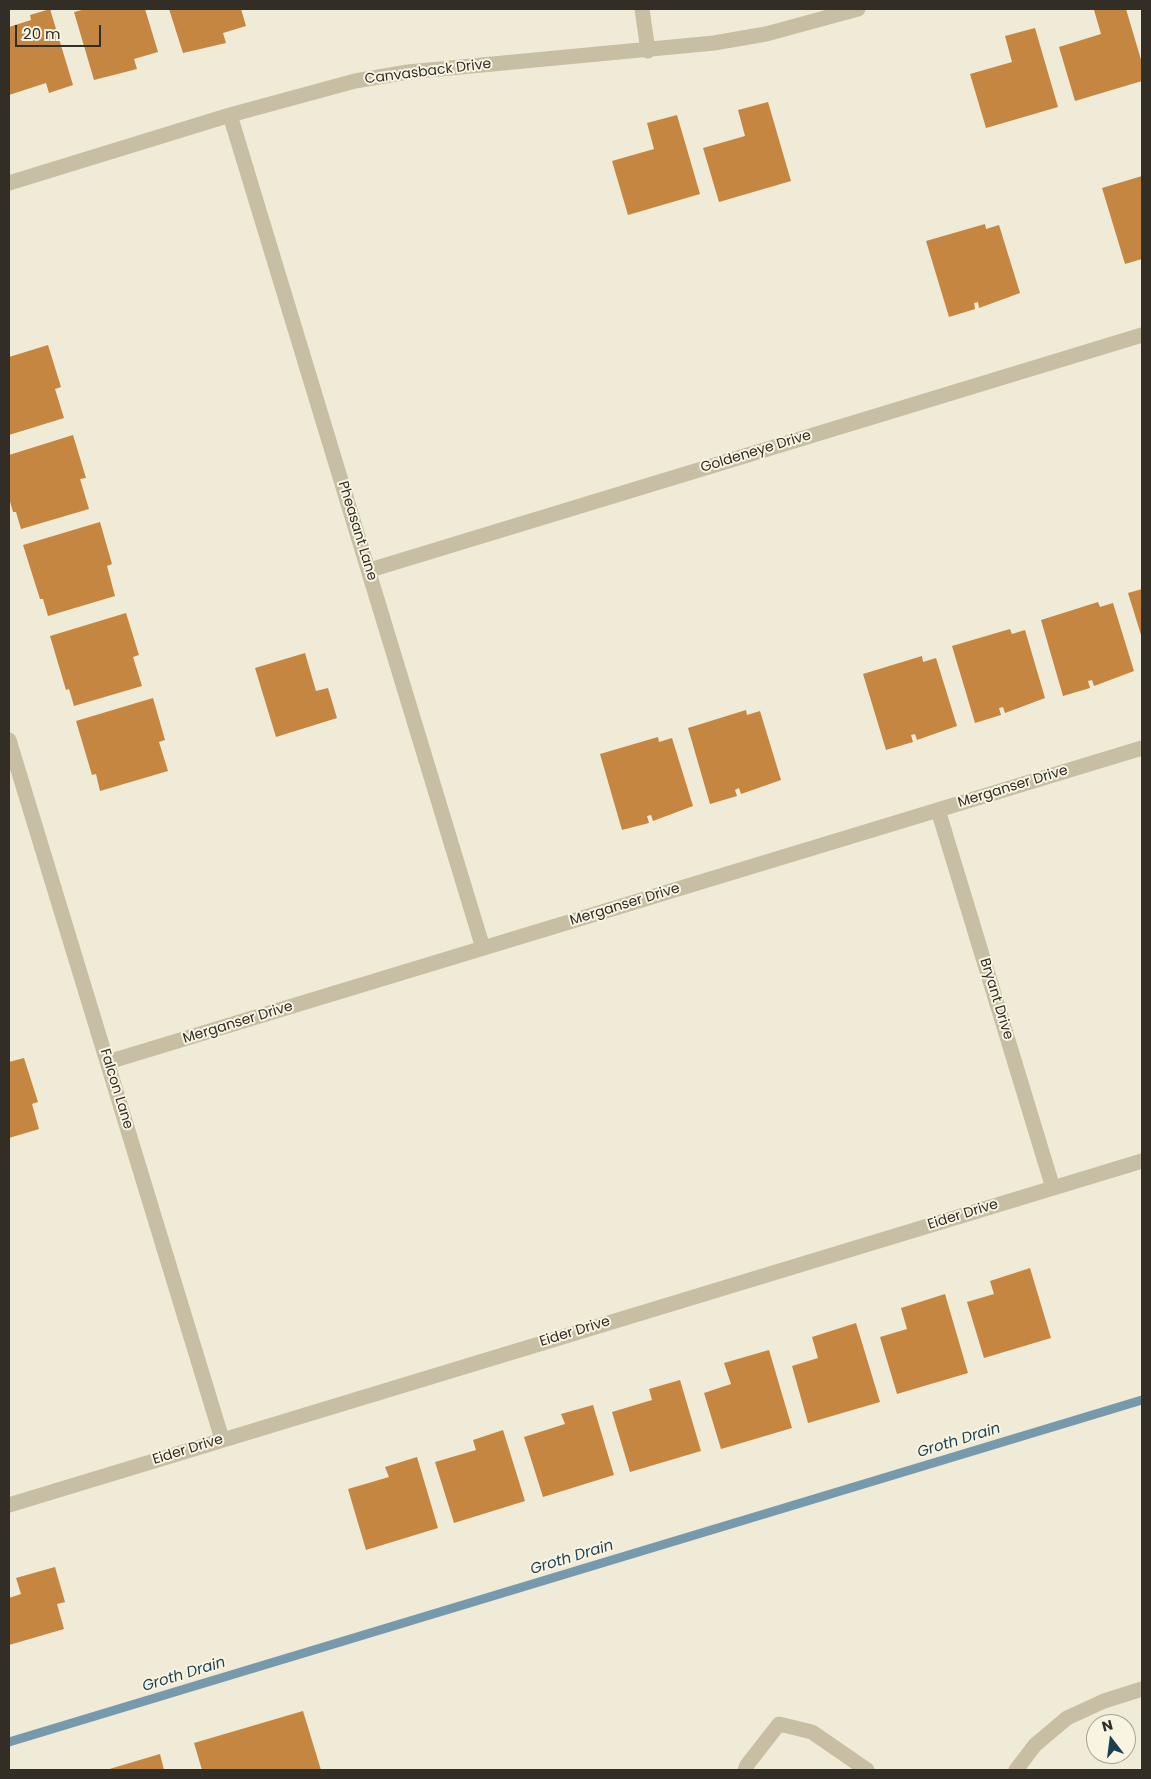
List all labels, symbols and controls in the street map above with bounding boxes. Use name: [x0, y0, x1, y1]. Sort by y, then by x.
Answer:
scale bar: [18, 15, 104, 47]
text: 20 m: [23, 23, 61, 44]
street label: Canvasback Drive: [364, 56, 492, 88]
street label: Goldeneye Drive: [699, 427, 813, 477]
street label: Pheasant Lane: [334, 479, 380, 583]
street label: Merganser Drive: [956, 762, 1070, 812]
street label: Merganser Drive: [568, 880, 682, 930]
street label: Bryant Drive: [976, 956, 1016, 1042]
street label: Merganser Drive: [181, 998, 295, 1048]
street label: Falcon Lane: [96, 1047, 136, 1131]
street label: Eider Drive: [926, 1196, 1000, 1234]
street label: Eider Drive: [538, 1313, 612, 1351]
water label: Groth Drain: [915, 1420, 1003, 1462]
street label: Eider Drive: [151, 1431, 225, 1469]
water label: Groth Drain: [528, 1537, 616, 1579]
water label: Groth Drain: [140, 1654, 228, 1696]
north arrow: [1086, 1714, 1136, 1764]
text: N: [1100, 1714, 1115, 1736]

